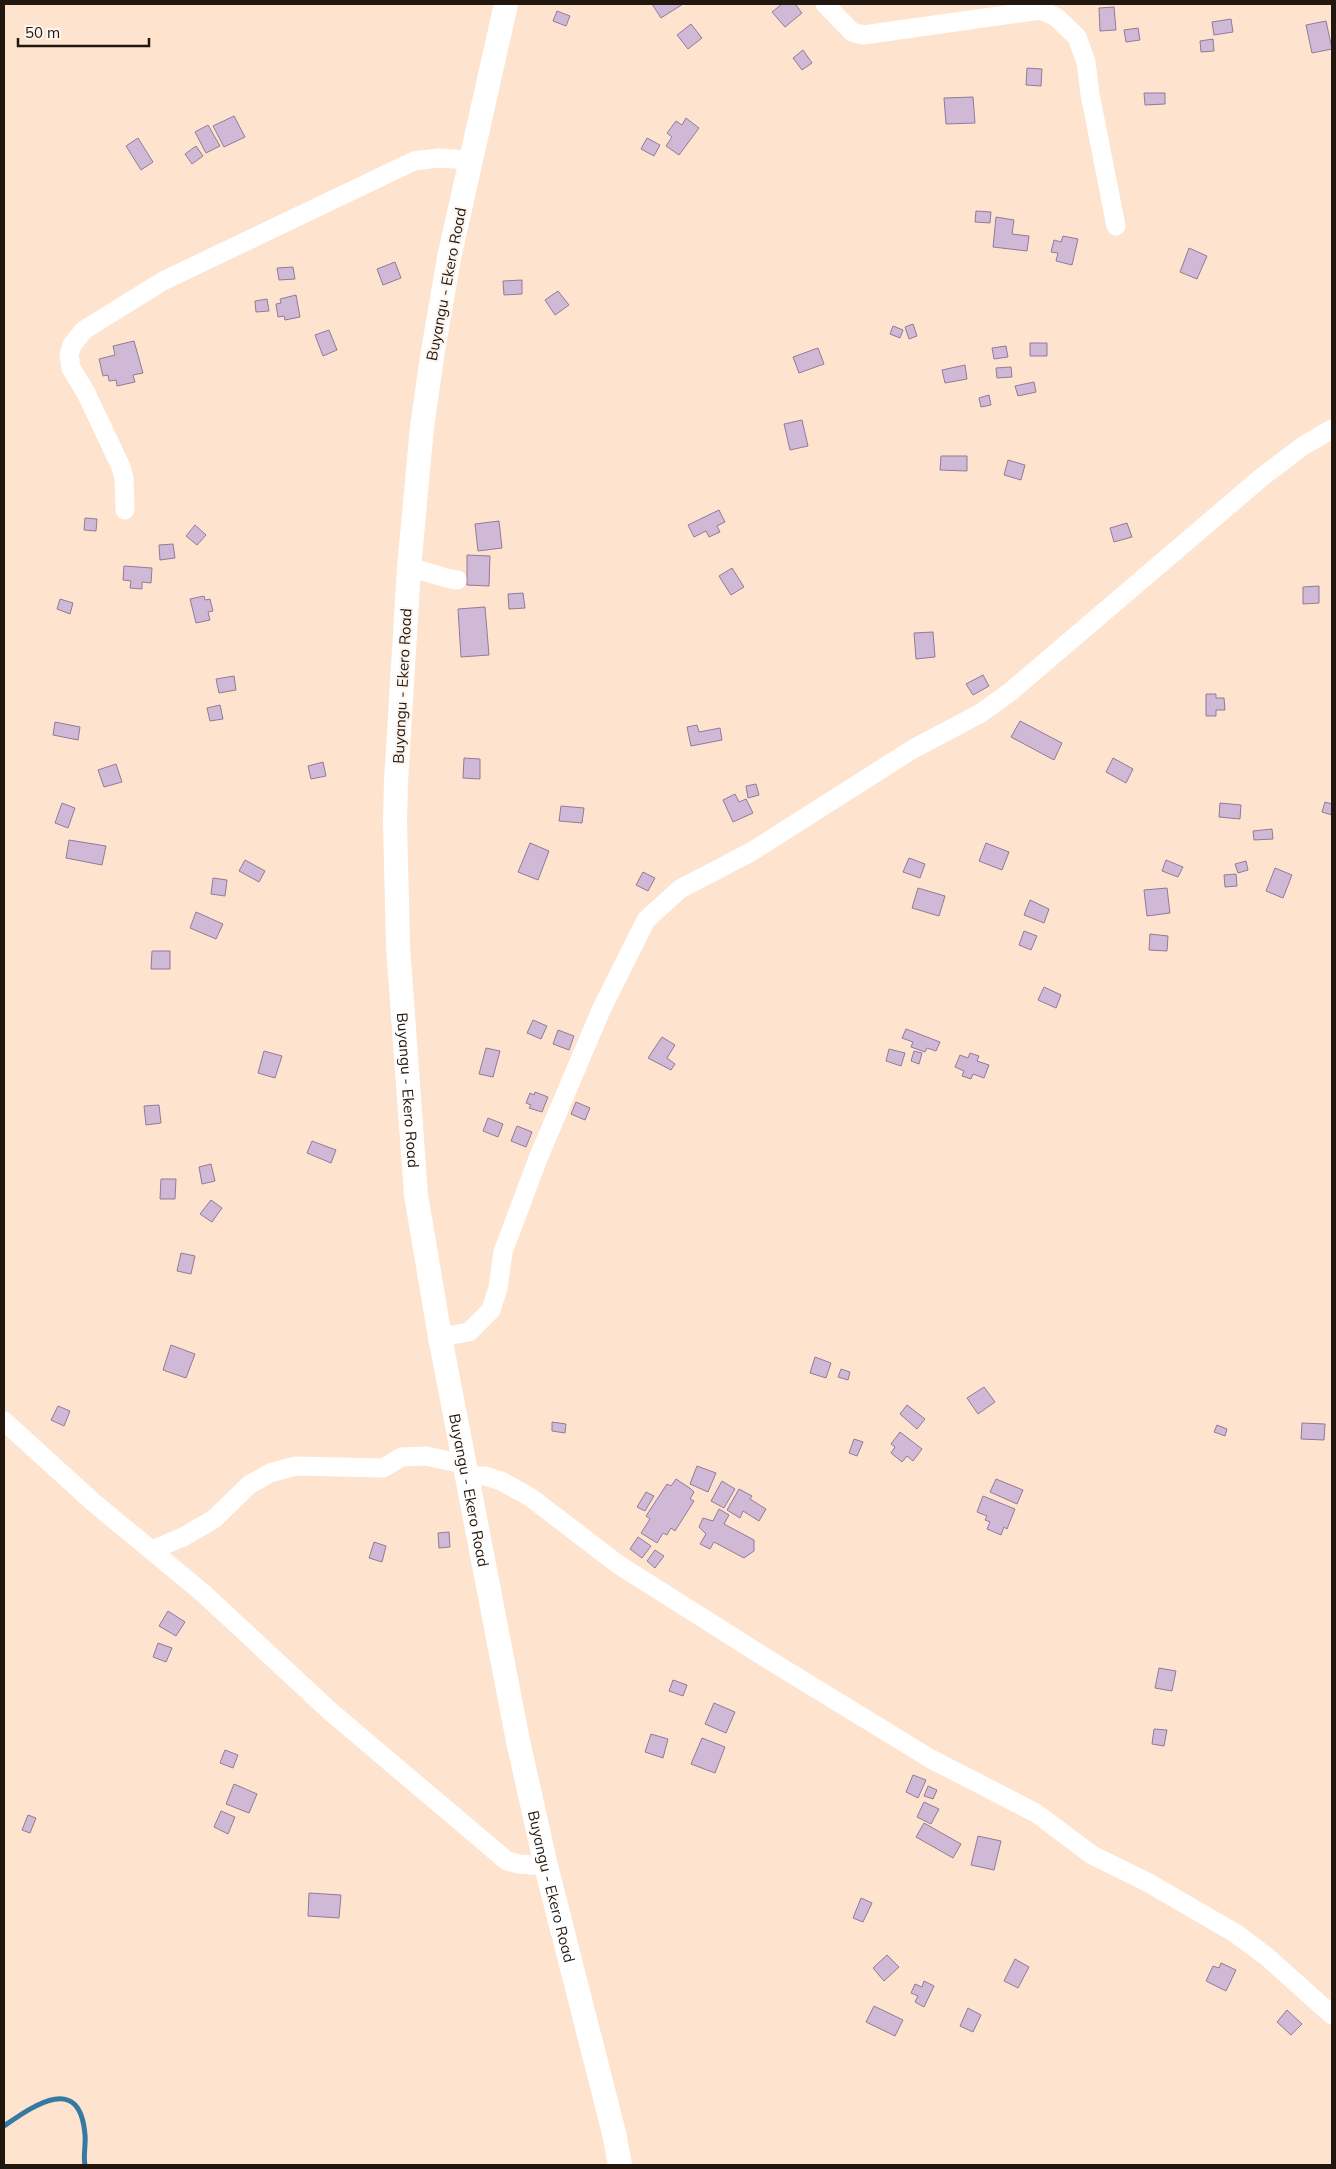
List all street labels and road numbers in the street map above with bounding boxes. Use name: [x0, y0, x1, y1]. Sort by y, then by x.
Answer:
street label: Buyangu - Ekero Road: [422, 206, 470, 362]
street label: Buyangu - Ekero Road: [388, 608, 416, 764]
street label: Buyangu - Ekero Road: [393, 1012, 424, 1168]
street label: Buyangu - Ekero Road: [445, 1412, 494, 1568]
street label: Buyangu - Ekero Road: [524, 1809, 580, 1964]

